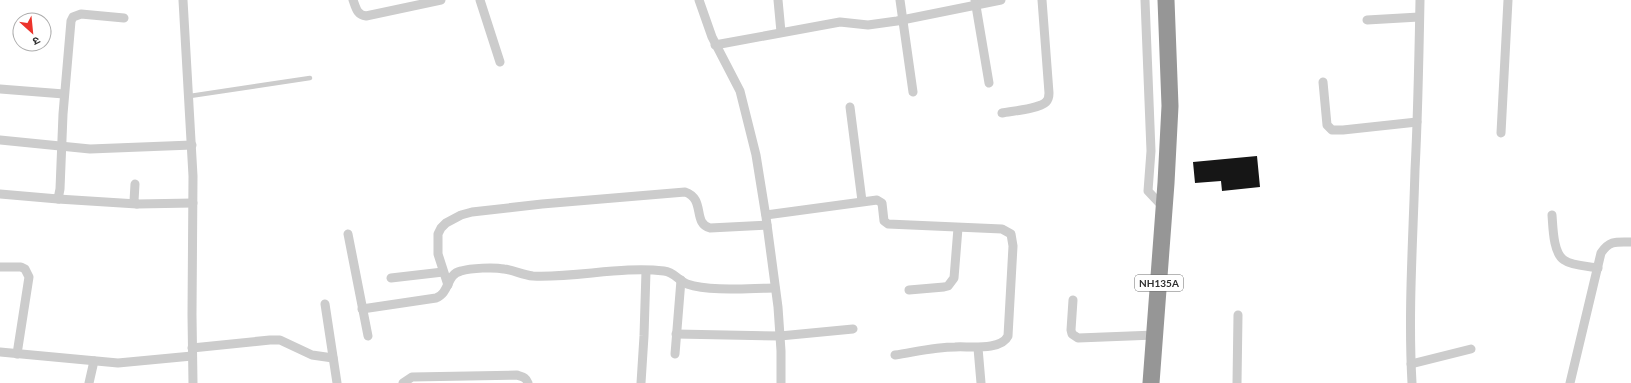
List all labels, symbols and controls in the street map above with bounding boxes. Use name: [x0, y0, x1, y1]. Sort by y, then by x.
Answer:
north arrow: [12, 12, 52, 52]
text: उ: [30, 34, 43, 49]
road number: NH135A: [1135, 275, 1183, 291]

